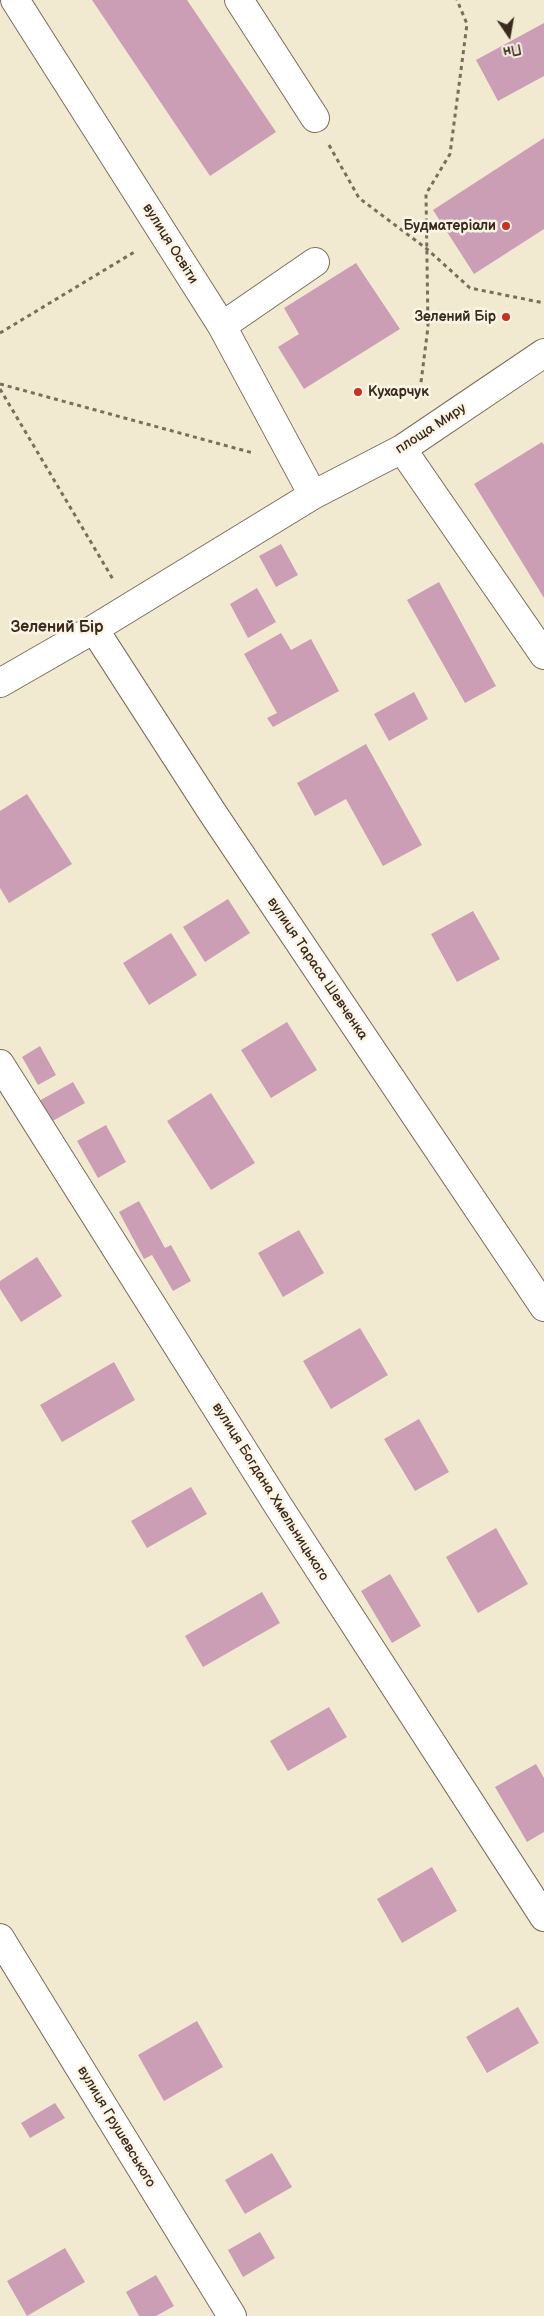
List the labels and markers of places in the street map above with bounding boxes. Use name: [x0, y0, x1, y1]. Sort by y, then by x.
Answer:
place label: Будматеріали: [403, 218, 496, 234]
marker: Будматеріали: [500, 220, 512, 232]
place label: Зелений Бір: [414, 309, 496, 325]
marker: Зелений Бір: [500, 311, 512, 323]
place label: Кухарчук: [368, 384, 429, 400]
marker: Кухарчук: [352, 386, 364, 398]

